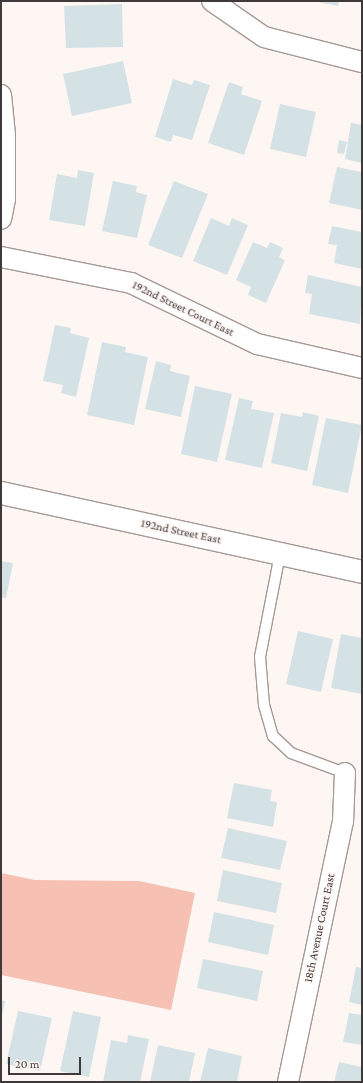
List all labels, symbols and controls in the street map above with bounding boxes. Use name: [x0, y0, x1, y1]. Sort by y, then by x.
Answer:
street label: 192nd Street Court East: [130, 278, 236, 340]
street label: 192nd Street East: [140, 516, 222, 548]
street label: 18th Avenue Court East: [301, 872, 339, 984]
scale bar: [10, 1049, 83, 1075]
text: 20 m: [15, 1057, 39, 1071]

